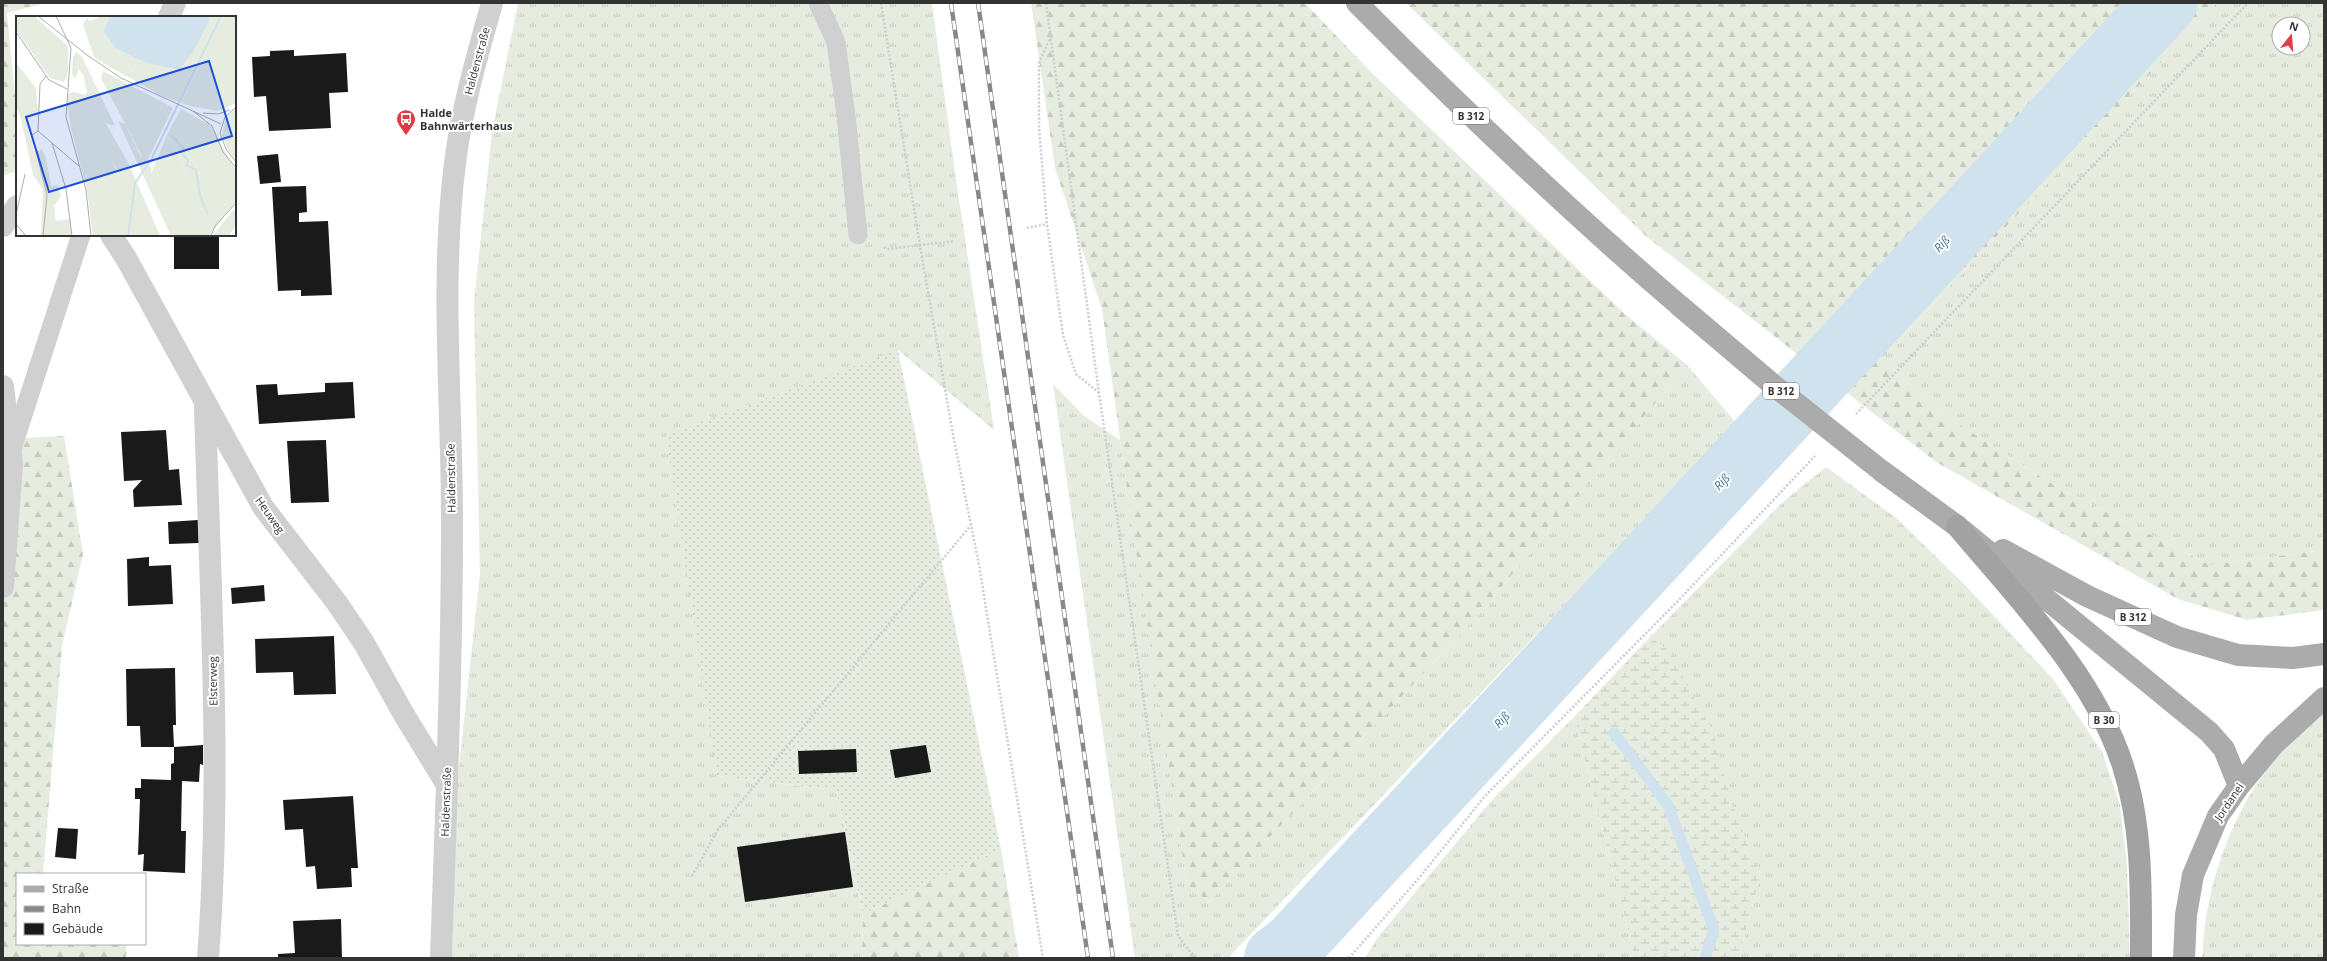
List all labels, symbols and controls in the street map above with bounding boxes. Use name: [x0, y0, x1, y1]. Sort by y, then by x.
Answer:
inset map: [16, 16, 236, 236]
north arrow: [2271, 16, 2311, 56]
text: N: [2288, 17, 2301, 34]
street label: Haldenstraße: [460, 25, 493, 96]
place label: Halde Bahnwärterhaus: [420, 105, 513, 133]
bus stop icon: Halde Bahnwärterhaus: [395, 108, 417, 136]
road number: B 312: [1453, 108, 1489, 124]
water label: Riß: [1930, 232, 1954, 256]
road number: B 312: [1763, 383, 1799, 399]
street label: Haldenstraße: [442, 443, 459, 513]
water label: Riß: [1710, 470, 1734, 494]
street label: Heuweg: [252, 493, 289, 536]
road number: B 312: [2115, 609, 2151, 625]
street label: Elsterweg: [205, 656, 220, 706]
water label: Riß: [1490, 708, 1514, 732]
road number: B 30: [2089, 712, 2119, 728]
street label: Haldenstraße: [437, 767, 454, 837]
street label: Jordanei: [2210, 780, 2247, 824]
legend: [16, 873, 146, 945]
text: Straße: [52, 880, 89, 897]
text: Bahn: [52, 900, 81, 917]
text: Gebäude: [52, 920, 103, 937]

